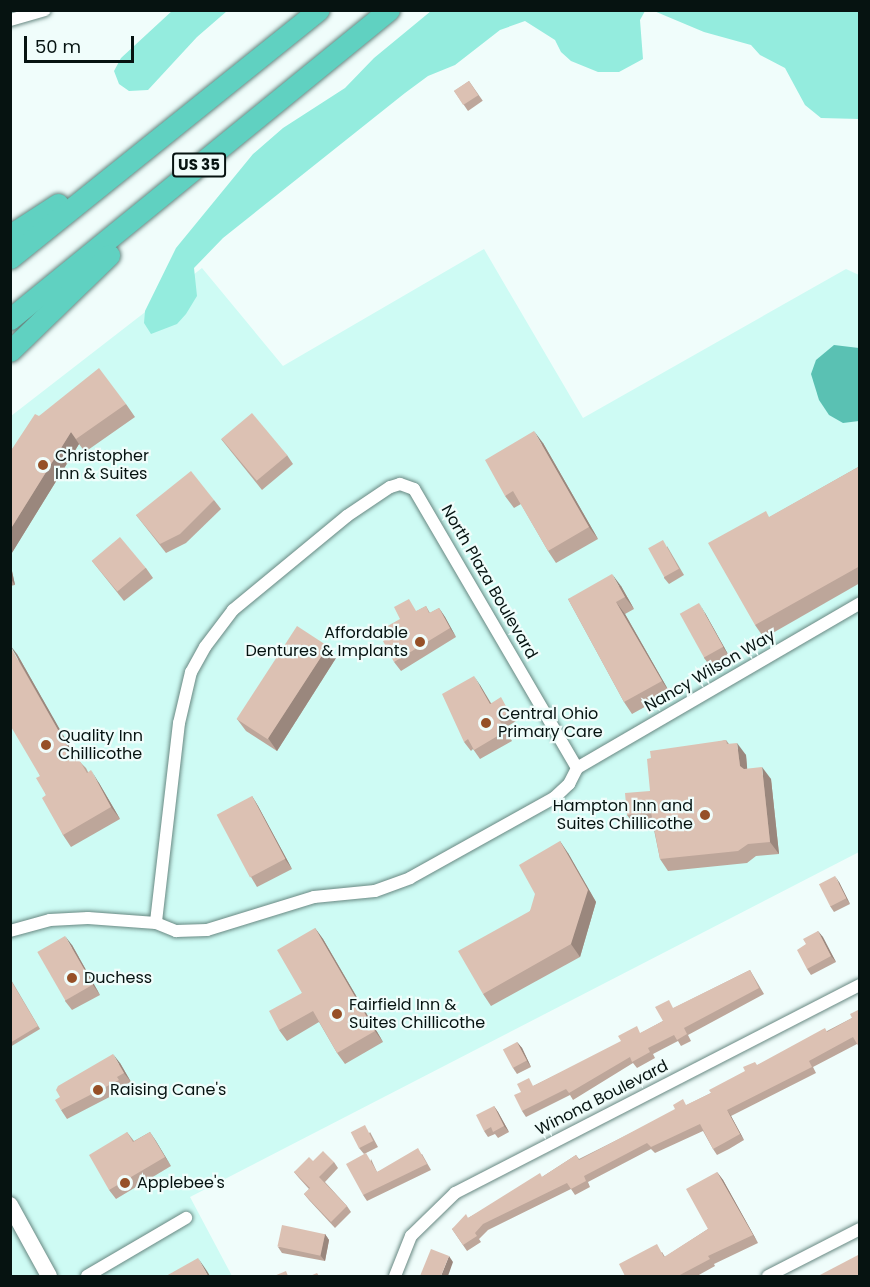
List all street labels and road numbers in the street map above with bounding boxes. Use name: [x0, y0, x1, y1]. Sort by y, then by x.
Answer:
road number: US 35: [172, 153, 226, 177]
street label: North Plaza Boulevard: [437, 501, 541, 663]
street label: Nancy Wilson Way: [641, 626, 779, 716]
street label: Winona Boulevard: [533, 1056, 671, 1140]

